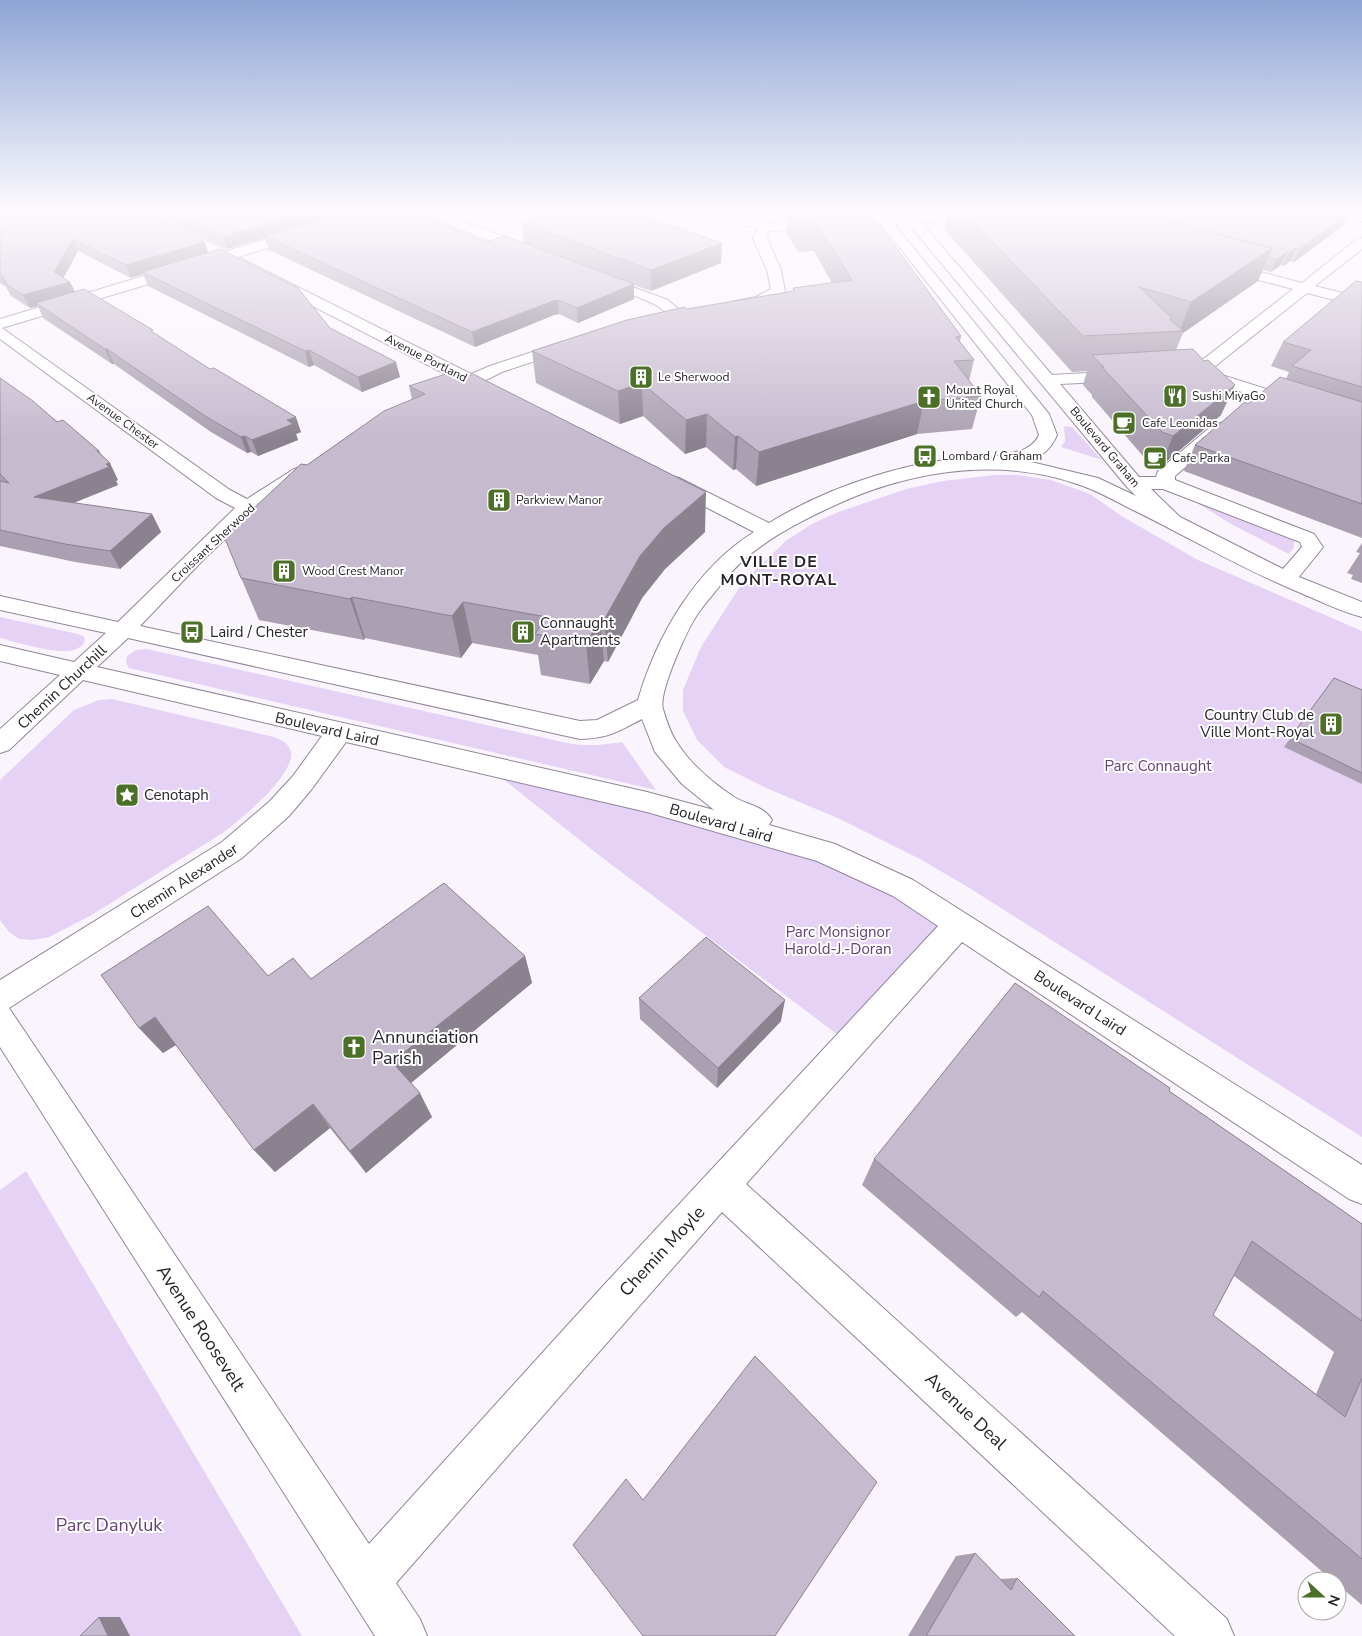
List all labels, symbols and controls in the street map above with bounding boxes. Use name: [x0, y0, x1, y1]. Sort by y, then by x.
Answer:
street label: Avenue Portland: [382, 330, 470, 386]
building icon: Le Sherwood: [628, 364, 654, 390]
place label: Le Sherwood: [658, 369, 730, 385]
place label: Mount Royal United Church: [946, 382, 1023, 412]
restaurant icon: Sushi MiyaGo: [1162, 383, 1188, 409]
church icon: Mount Royal United Church: [916, 384, 942, 410]
place label: Sushi MiyaGo: [1192, 388, 1266, 404]
street label: Avenue Chester: [84, 389, 163, 453]
street label: Boulevard Graham: [1066, 403, 1144, 491]
cafe icon: Cafe Leonidas: [1111, 410, 1137, 436]
place label: Cafe Leonidas: [1142, 415, 1218, 431]
bus stop icon: Lombard / Graham: [912, 443, 938, 469]
cafe icon: Cafe Parka: [1142, 445, 1168, 471]
place label: Lombard / Graham: [942, 448, 1042, 464]
place label: Cafe Parka: [1172, 450, 1230, 466]
building icon: Parkview Manor: [486, 487, 512, 513]
place label: Parkview Manor: [516, 492, 603, 508]
street label: Croissant Sherwood: [168, 500, 258, 586]
district label: VILLE DE MONT-ROYAL: [720, 551, 838, 591]
building icon: Wood Crest Manor: [271, 558, 297, 584]
place label: Wood Crest Manor: [302, 563, 405, 579]
place label: Connaught Apartments: [540, 613, 620, 650]
bus stop icon: Laird / Chester: [179, 619, 205, 645]
building icon: Connaught Apartments: [510, 619, 536, 645]
place label: Laird / Chester: [210, 622, 308, 642]
street label: Chemin Churchill: [13, 640, 111, 734]
place label: Country Club de Ville Mont-Royal: [1199, 705, 1315, 742]
street label: Boulevard Laird: [273, 707, 381, 751]
building icon: Country Club de Ville Mont-Royal: [1318, 711, 1344, 737]
park label: Parc Connaught: [1104, 756, 1212, 776]
place icon: Cenotaph: [114, 782, 140, 808]
place label: Cenotaph: [144, 785, 209, 805]
street label: Boulevard Laird: [667, 799, 775, 847]
street label: Chemin Alexander: [126, 838, 242, 923]
park label: Parc Monsignor Harold-J.-Doran: [784, 922, 892, 959]
street label: Boulevard Laird: [1030, 966, 1130, 1040]
place label: Annunciation Parish: [372, 1025, 479, 1070]
church icon: Annunciation Parish: [341, 1034, 367, 1060]
street label: Chemin Moyle: [614, 1201, 710, 1301]
street label: Avenue Roosevelt: [151, 1260, 251, 1396]
street label: Avenue Deal: [920, 1367, 1013, 1456]
park label: Parc Danyluk: [56, 1513, 163, 1537]
north arrow: [1297, 1571, 1347, 1621]
text: N: [1323, 1592, 1344, 1609]

